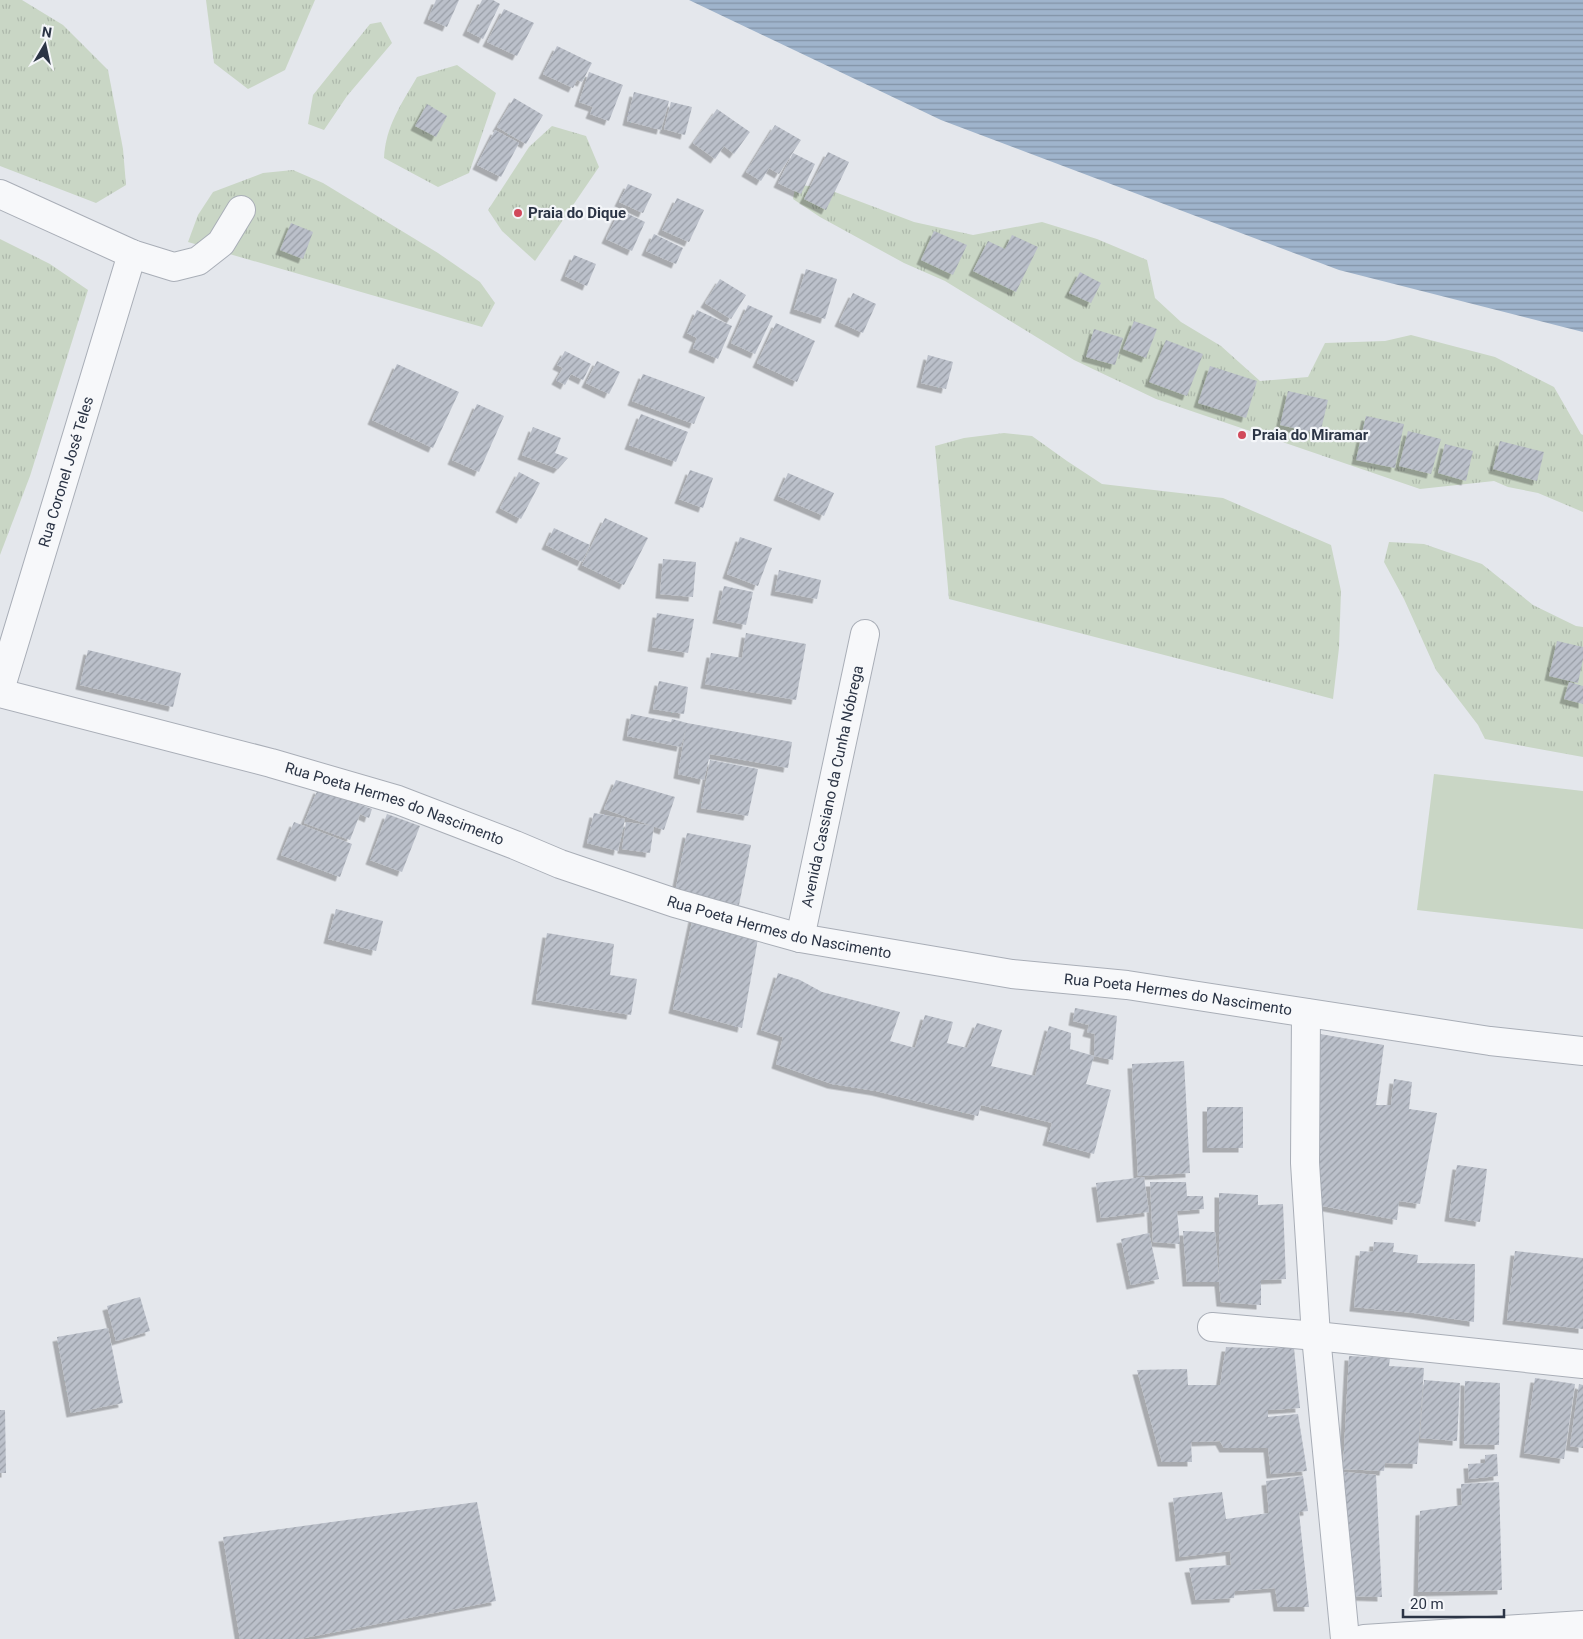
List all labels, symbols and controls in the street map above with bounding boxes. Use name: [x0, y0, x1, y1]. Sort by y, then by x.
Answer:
north arrow: [20, 20, 70, 70]
text: N: [41, 23, 53, 41]
place label: Praia do Dique: [528, 204, 626, 222]
marker: Praia do Dique: [512, 207, 524, 219]
street label: Rua Coronel José Teles: [35, 394, 97, 549]
place label: Praia do Miramar: [1252, 426, 1369, 444]
marker: Praia do Miramar: [1236, 429, 1248, 441]
street label: Avenida Cassiano da Cunha Nóbrega: [798, 664, 867, 909]
street label: Rua Poeta Hermes do Nascimento: [283, 759, 507, 849]
street label: Rua Poeta Hermes do Nascimento: [665, 892, 893, 962]
street label: Rua Poeta Hermes do Nascimento: [1063, 970, 1293, 1019]
scale bar: [1403, 1586, 1504, 1618]
text: 20 m: [1410, 1595, 1444, 1613]

